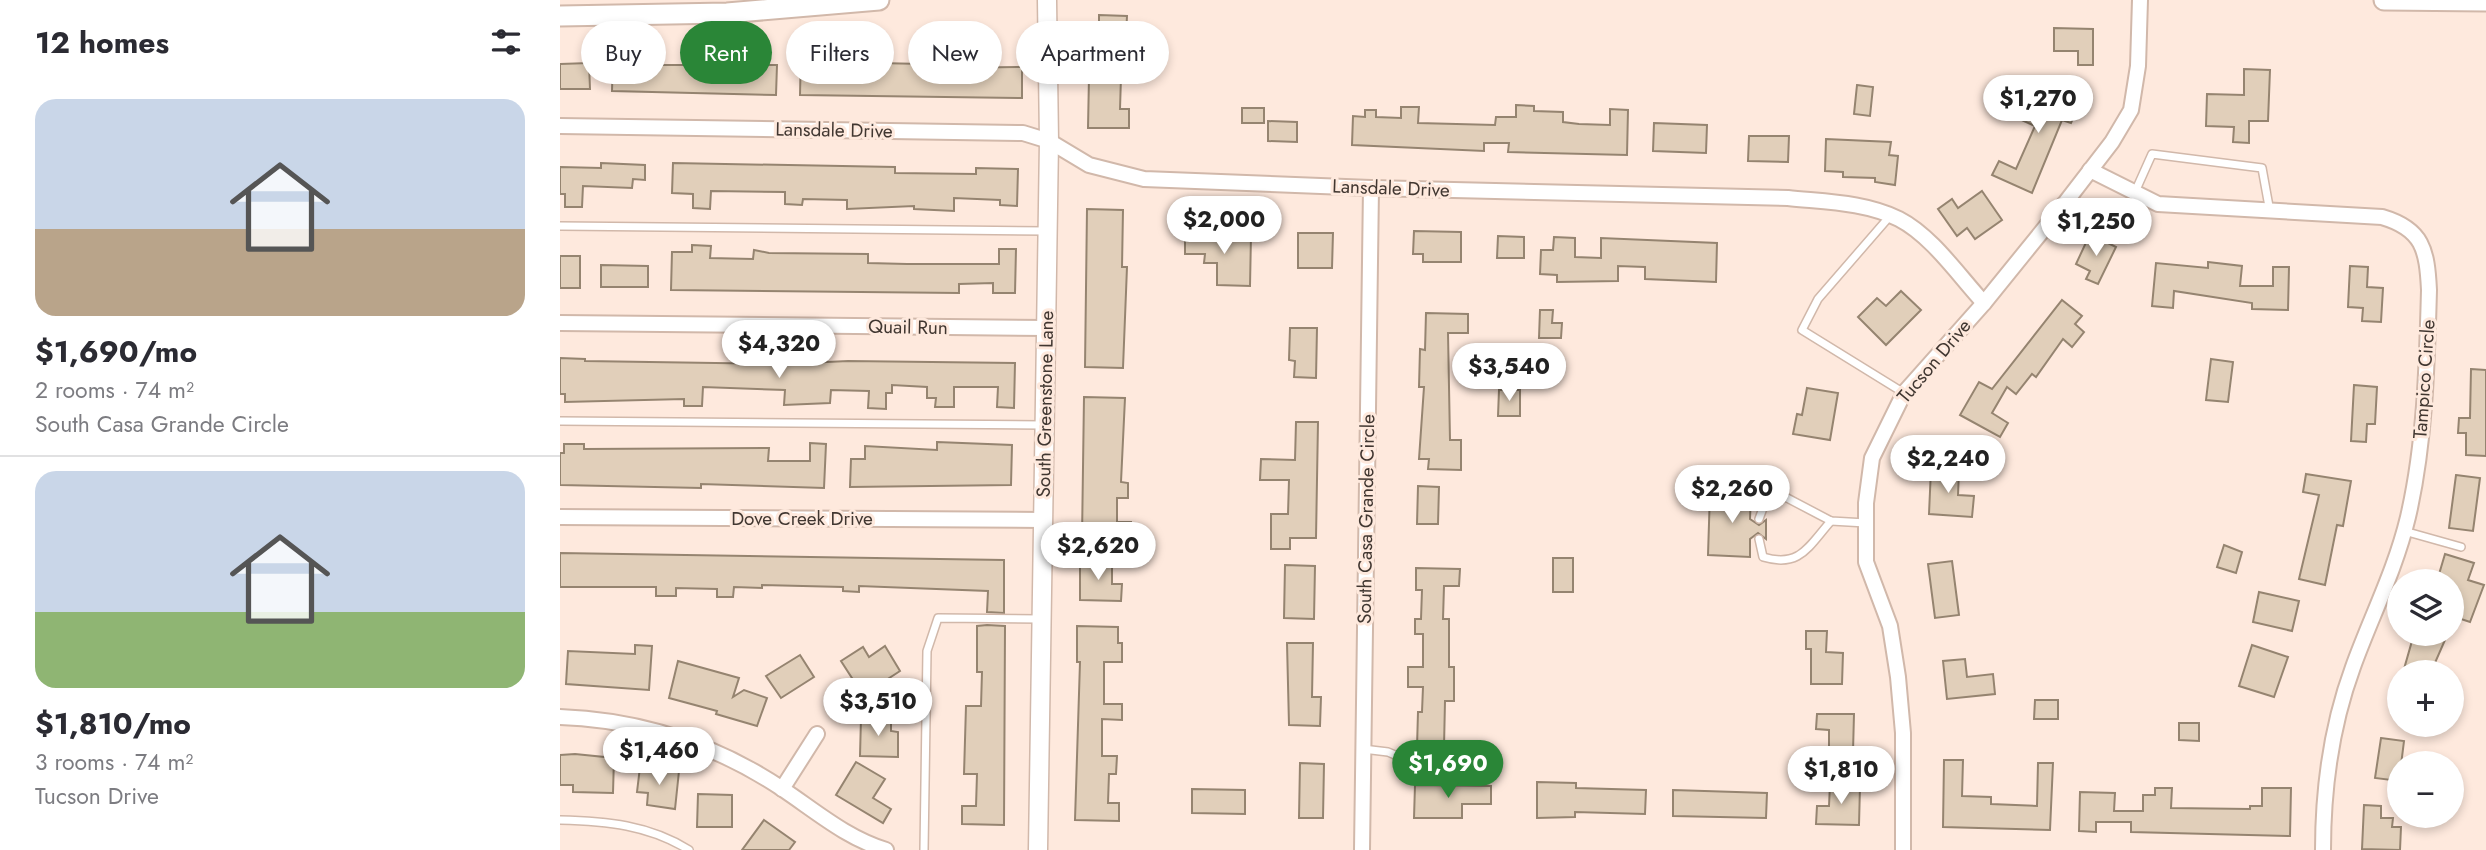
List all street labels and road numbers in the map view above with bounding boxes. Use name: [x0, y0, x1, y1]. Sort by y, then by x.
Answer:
street label: Lansdale Drive: [775, 115, 893, 145]
street label: Lansdale Drive: [1332, 172, 1450, 204]
street label: South Greenstone Lane: [1030, 310, 1060, 498]
street label: Quail Run: [868, 313, 948, 341]
street label: Tucson Drive: [1891, 313, 1977, 409]
street label: Tampico Circle: [2406, 318, 2442, 439]
street label: South Casa Grande Circle: [1351, 414, 1381, 624]
street label: Dove Creek Drive: [731, 505, 873, 532]

